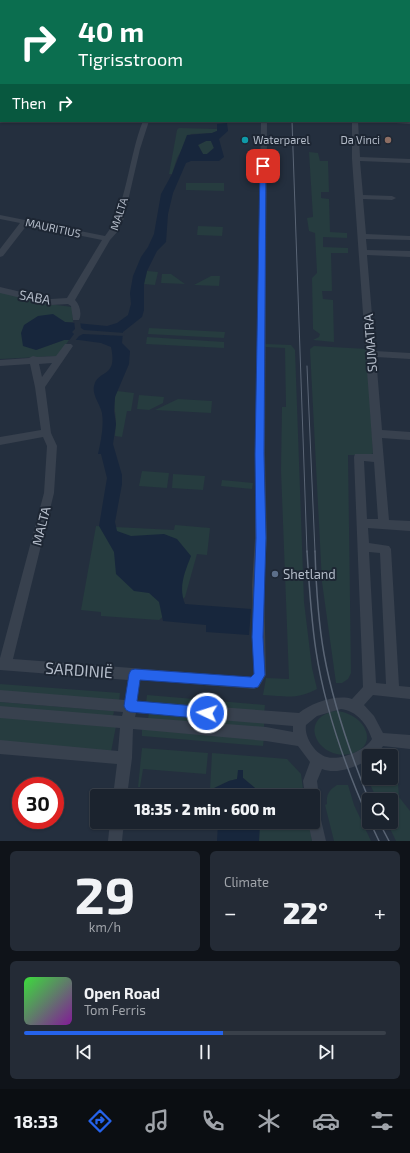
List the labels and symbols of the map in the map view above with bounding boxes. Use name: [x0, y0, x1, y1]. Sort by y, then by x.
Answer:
place label: Waterparel: [253, 133, 310, 146]
place label: Da Vinci: [341, 133, 380, 146]
marker: Waterparel: [240, 135, 250, 145]
marker: Da Vinci: [383, 135, 393, 145]
pin: [246, 149, 280, 183]
street label: MALTA: [107, 196, 130, 232]
street label: MAURITIUS: [24, 215, 82, 240]
street label: SABA: [18, 286, 52, 308]
street label: SUMATRA: [360, 313, 380, 373]
street label: MALTA: [28, 505, 54, 547]
place label: Shetland: [283, 566, 336, 582]
marker: Shetland: [270, 569, 280, 579]
street label: SARDINIË: [44, 658, 114, 681]
position arrow: [186, 692, 228, 734]
speed limit sign: 30: [12, 777, 64, 829]

